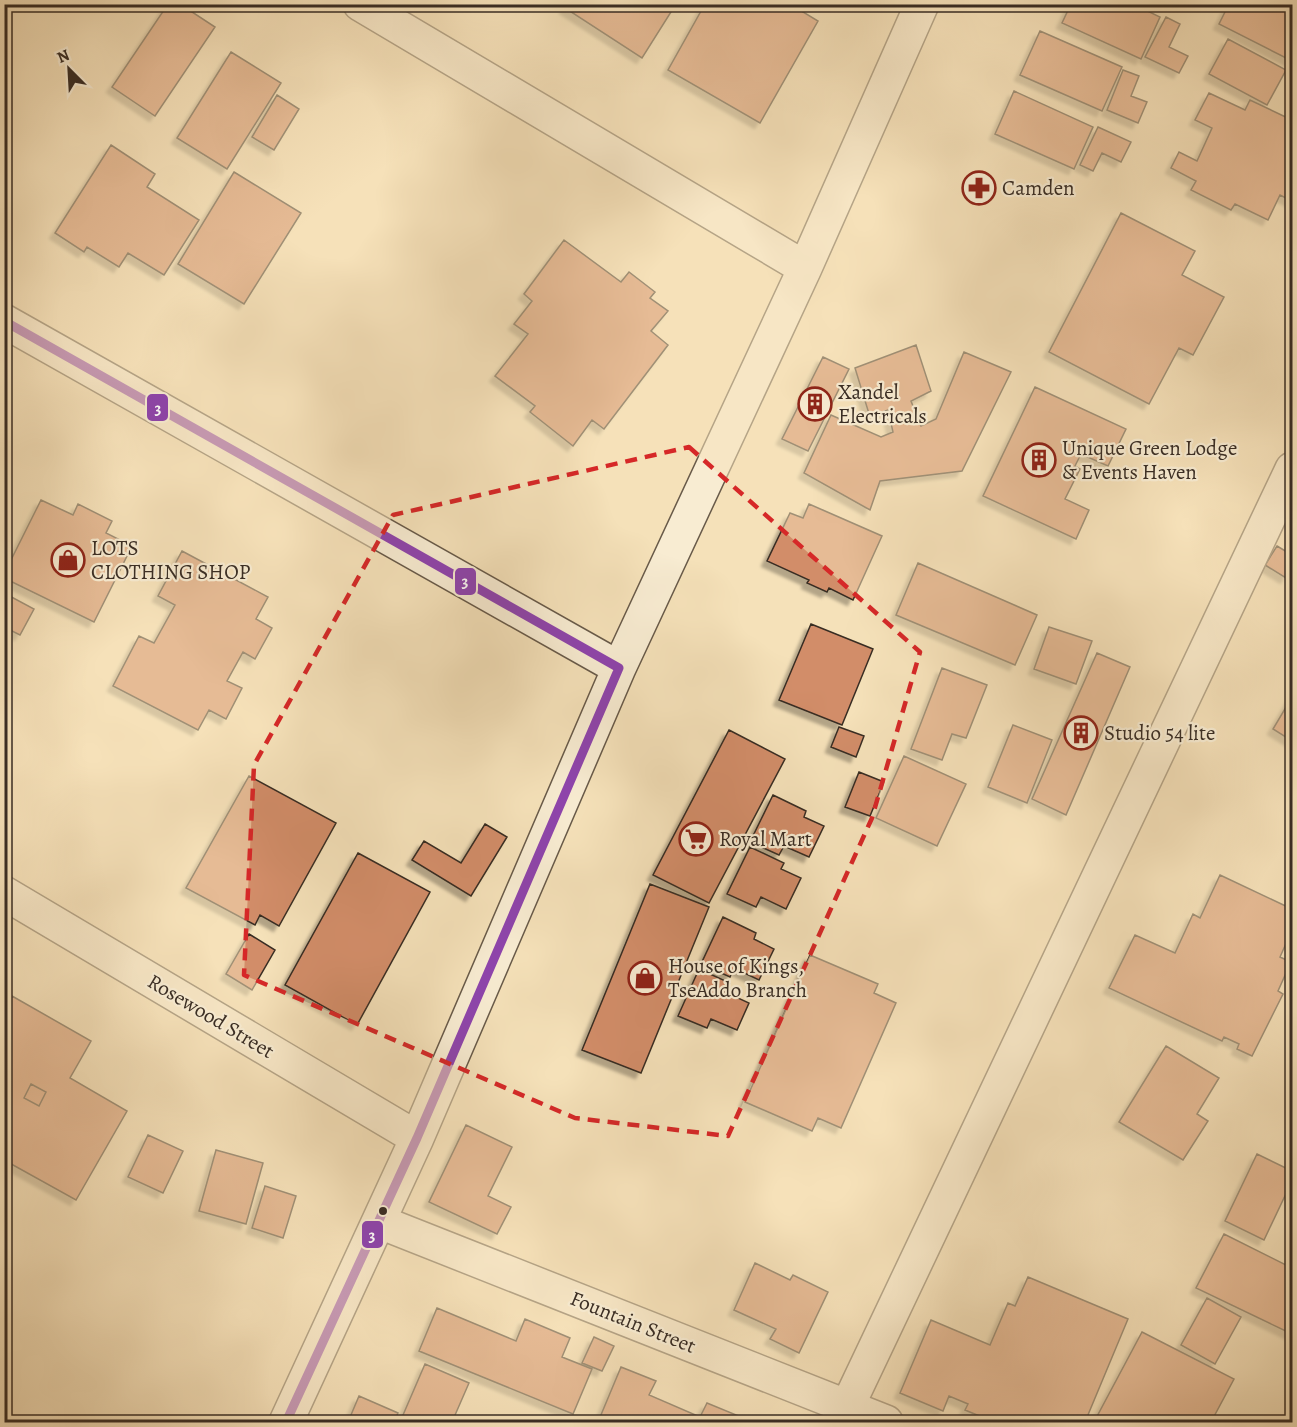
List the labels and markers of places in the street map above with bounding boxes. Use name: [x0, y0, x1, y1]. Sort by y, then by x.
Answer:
pharmacy icon: Camden: [961, 170, 997, 206]
place label: Camden: [1002, 174, 1075, 202]
place label: Xandel Electricals: [838, 378, 927, 430]
building icon: Xandel Electricals: [797, 386, 833, 422]
place label: Unique Green Lodge & Events Haven: [1062, 434, 1237, 486]
building icon: Unique Green Lodge & Events Haven: [1021, 442, 1057, 478]
place label: LOTS CLOTHING SHOP: [91, 534, 251, 586]
shop icon: LOTS CLOTHING SHOP: [50, 542, 86, 578]
building icon: Studio 54 lite: [1063, 715, 1099, 751]
place label: Studio 54 lite: [1104, 719, 1215, 747]
supermarket icon: Royal Mart: [678, 821, 714, 857]
place label: Royal Mart: [719, 825, 812, 853]
place label: House of Kings, TseAddo Branch: [668, 952, 807, 1004]
shop icon: House of Kings, TseAddo Branch: [627, 960, 663, 996]
unlabelled marker: [377, 1205, 389, 1217]

